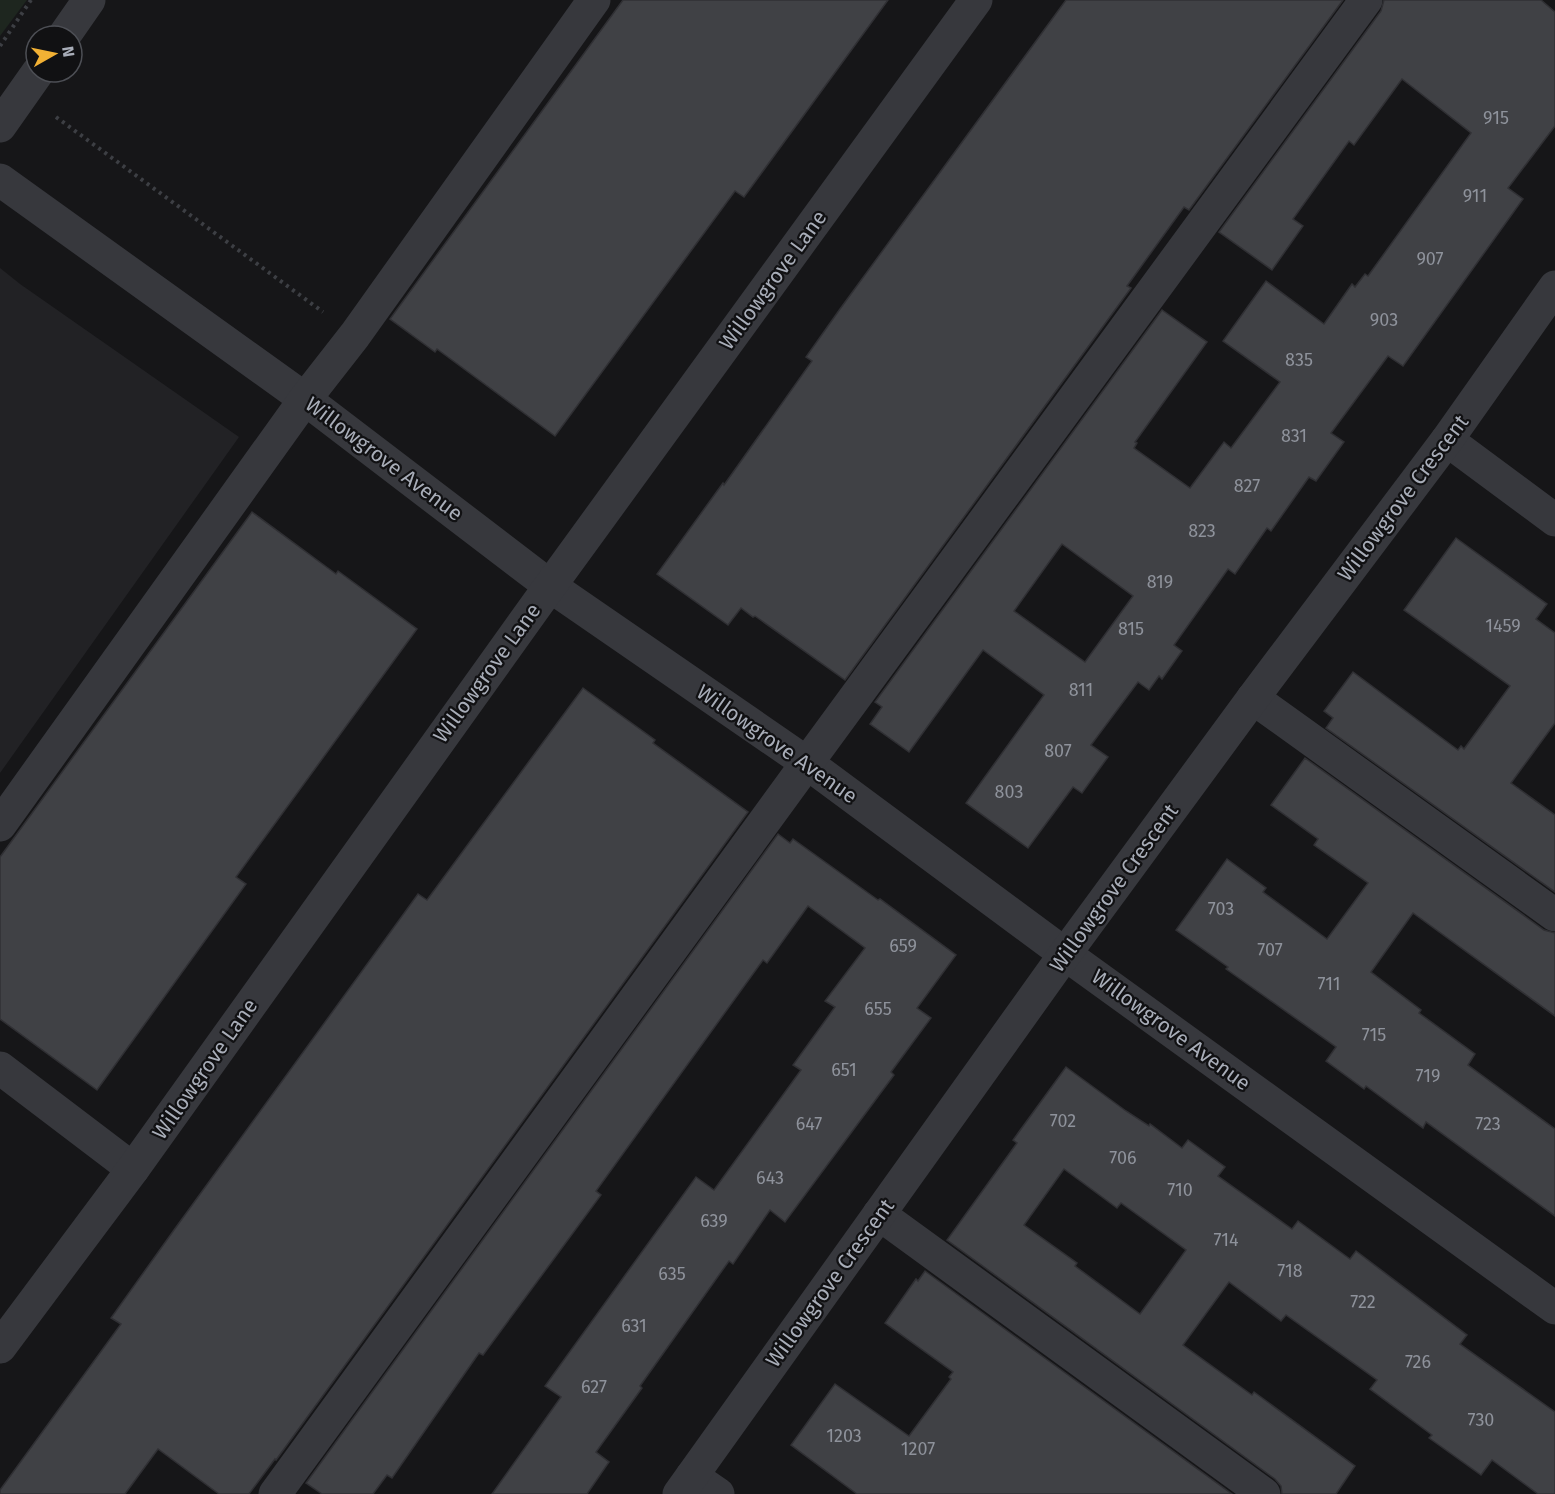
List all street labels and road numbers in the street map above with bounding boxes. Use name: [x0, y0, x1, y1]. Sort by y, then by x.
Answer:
street label: Willowgrove Lane: [714, 205, 832, 355]
street label: Willowgrove Avenue: [300, 391, 468, 527]
street label: Willowgrove Crescent: [1332, 409, 1474, 586]
street label: Willowgrove Lane: [428, 598, 546, 748]
street label: Willowgrove Avenue: [692, 679, 862, 809]
street label: Willowgrove Crescent: [1044, 798, 1184, 977]
street label: Willowgrove Avenue: [1086, 964, 1256, 1096]
street label: Willowgrove Lane: [147, 994, 263, 1144]
street label: Willowgrove Crescent: [760, 1193, 900, 1372]

